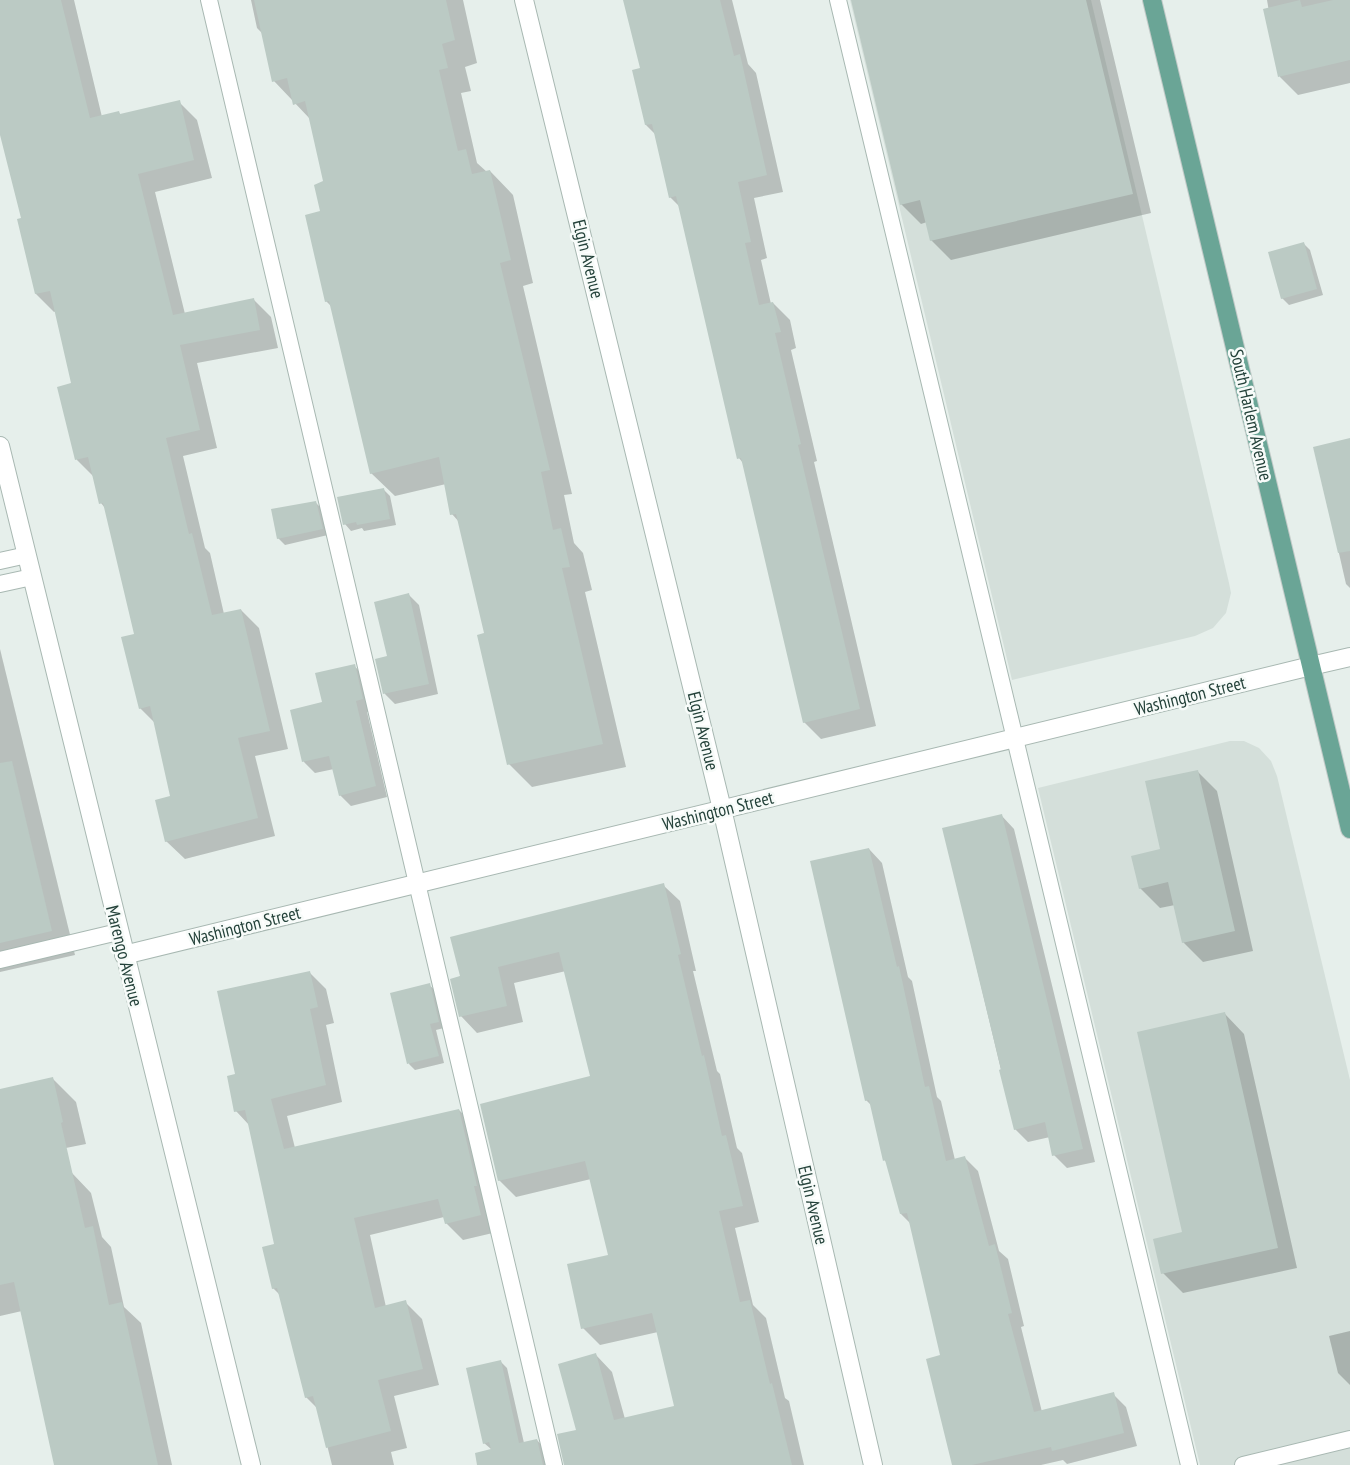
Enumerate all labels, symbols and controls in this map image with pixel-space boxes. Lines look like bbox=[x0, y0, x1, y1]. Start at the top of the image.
street label: Elgin Avenue bbox=[568, 217, 609, 301]
street label: South Harlem Avenue bbox=[1225, 347, 1278, 483]
street label: Washington Street bbox=[1132, 671, 1248, 720]
street label: Elgin Avenue bbox=[683, 689, 724, 773]
street label: Washington Street bbox=[660, 786, 776, 835]
street label: Washington Street bbox=[187, 901, 303, 950]
street label: Marengo Avenue bbox=[101, 903, 148, 1009]
street label: Elgin Avenue bbox=[793, 1163, 834, 1247]

